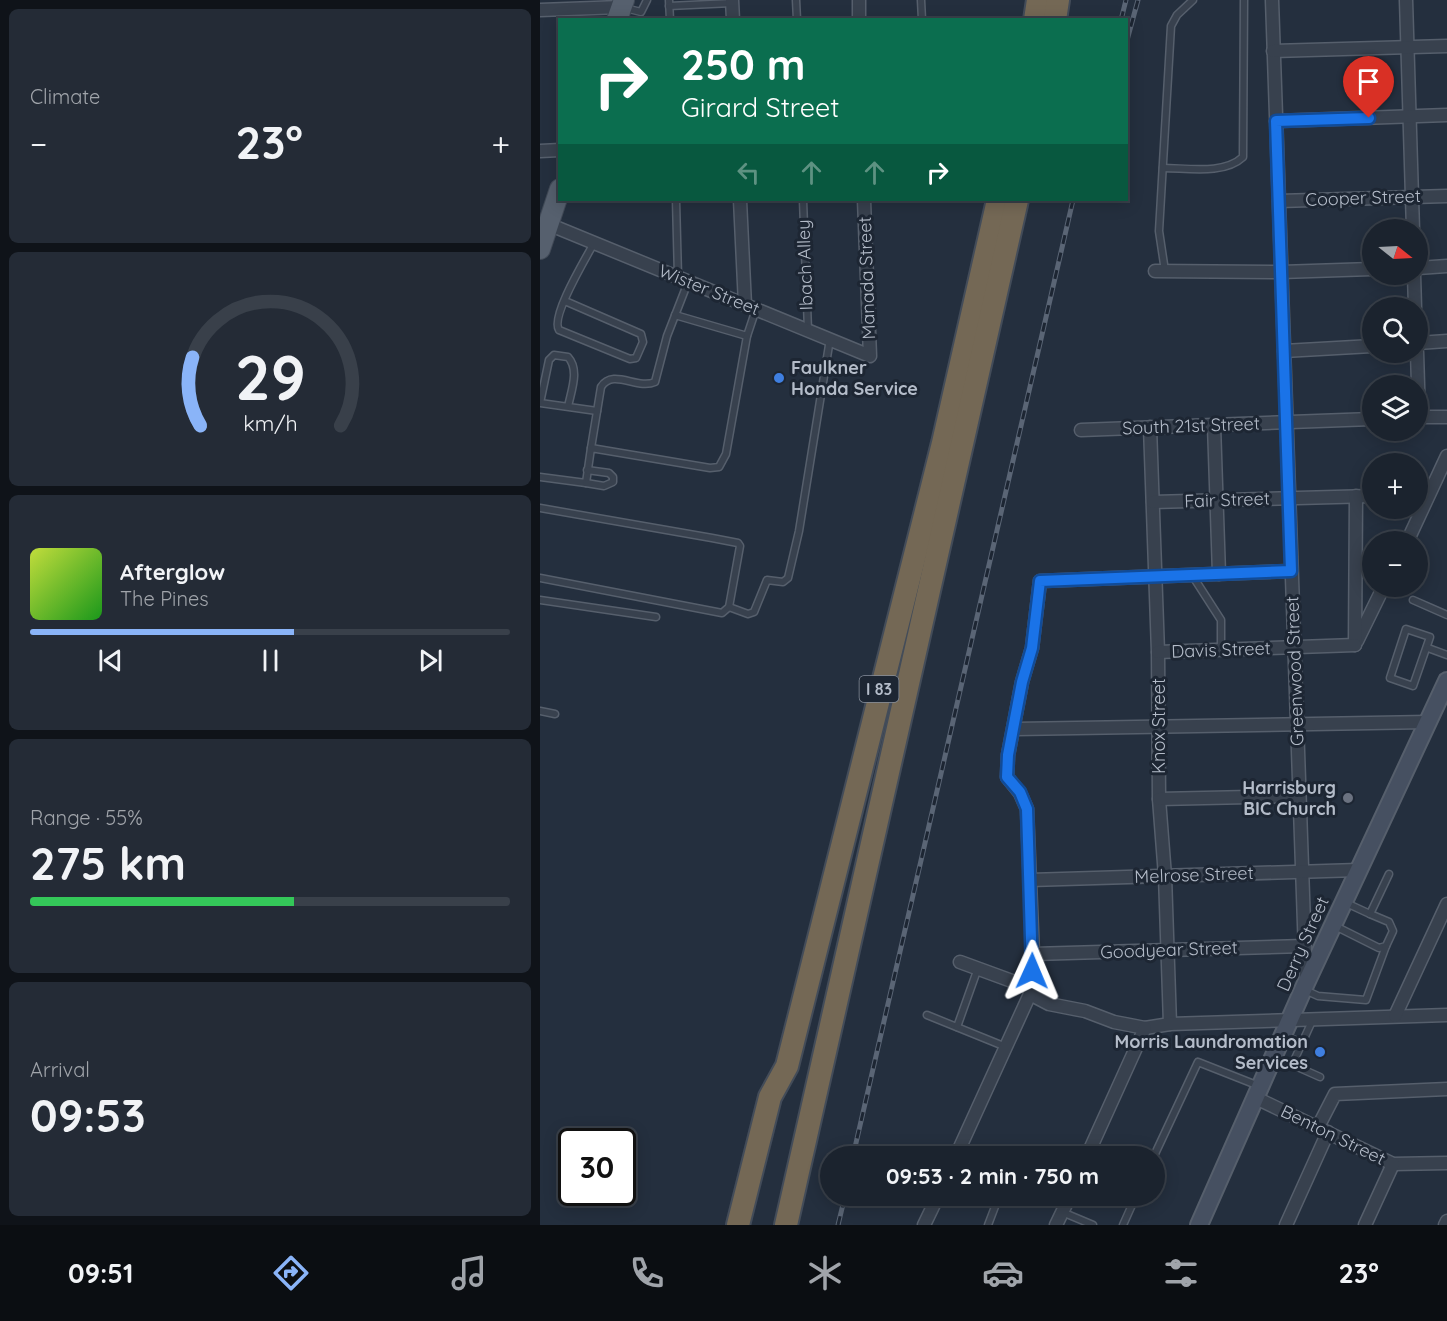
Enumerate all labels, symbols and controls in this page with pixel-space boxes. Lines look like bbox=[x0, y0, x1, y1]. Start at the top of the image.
text: 250 m bbox=[681, 38, 805, 91]
icon: right bbox=[582, 42, 660, 120]
pin bbox=[1343, 56, 1394, 118]
icon: arrive bbox=[1352, 65, 1385, 98]
text: Climate bbox=[30, 84, 100, 109]
text: Girard Street bbox=[681, 90, 839, 124]
text: 23° bbox=[236, 114, 303, 170]
text: − bbox=[30, 123, 47, 164]
text: + bbox=[491, 123, 510, 164]
icon: left bbox=[732, 156, 765, 189]
icon: ahead bbox=[795, 156, 828, 189]
icon: ahead bbox=[858, 156, 891, 189]
icon: right bbox=[921, 156, 954, 189]
street label: Cooper Street bbox=[1305, 184, 1421, 211]
street label: Manada Street bbox=[853, 216, 880, 340]
street label: Ibach Alley bbox=[791, 219, 818, 311]
north arrow bbox=[1362, 219, 1428, 285]
map controls bbox=[1362, 219, 1428, 597]
street label: Wister Street bbox=[655, 259, 763, 320]
button: search bbox=[1362, 297, 1428, 363]
text: 29 bbox=[235, 338, 305, 416]
place label: Faulkner Honda Service bbox=[791, 356, 918, 400]
marker: Faulkner Honda Service bbox=[772, 371, 786, 385]
button: layers bbox=[1362, 375, 1428, 441]
text: km/h bbox=[243, 411, 297, 437]
street label: South 21st Street bbox=[1122, 412, 1260, 439]
button: + bbox=[1362, 453, 1428, 519]
street label: Fair Street bbox=[1184, 487, 1270, 512]
button: − bbox=[1362, 531, 1428, 597]
text: Afterglow bbox=[120, 558, 225, 586]
text: The Pines bbox=[120, 586, 209, 611]
street label: Greenwood Street bbox=[1280, 596, 1309, 746]
street label: Davis Street bbox=[1171, 636, 1271, 663]
icon: previous bbox=[94, 644, 127, 677]
icon: pause bbox=[254, 644, 287, 677]
icon: next bbox=[414, 644, 447, 677]
road number: I 83 bbox=[860, 676, 898, 702]
street label: Knox Street bbox=[1147, 678, 1170, 774]
place label: Harrisburg BIC Church bbox=[1242, 776, 1336, 820]
marker: Harrisburg BIC Church bbox=[1341, 791, 1355, 805]
text: Range · 55% bbox=[30, 805, 143, 830]
text: 275 km bbox=[30, 835, 186, 891]
street label: Melrose Street bbox=[1134, 861, 1254, 888]
street label: Derry Street bbox=[1271, 893, 1334, 995]
street label: Goodyear Street bbox=[1100, 936, 1238, 963]
position arrow bbox=[1000, 939, 1064, 1003]
place label: Morris Laundromation Services bbox=[1114, 1030, 1308, 1074]
marker: Morris Laundromation Services bbox=[1313, 1045, 1327, 1059]
text: Arrival bbox=[30, 1057, 90, 1082]
text: 09:53 bbox=[30, 1087, 146, 1143]
street label: Benton Street bbox=[1277, 1099, 1389, 1170]
speed limit sign: 30 bbox=[558, 1128, 636, 1206]
text: 09:53 · 2 min · 750 m bbox=[886, 1162, 1099, 1190]
icon: directions bbox=[270, 1252, 312, 1294]
icon: music bbox=[448, 1252, 490, 1294]
icon: phone bbox=[626, 1252, 668, 1294]
icon: climate bbox=[804, 1252, 846, 1294]
icon: car bbox=[982, 1252, 1024, 1294]
icon: filters bbox=[1160, 1252, 1202, 1294]
text: 09:51 bbox=[68, 1256, 133, 1290]
text: 23° bbox=[1338, 1256, 1379, 1290]

